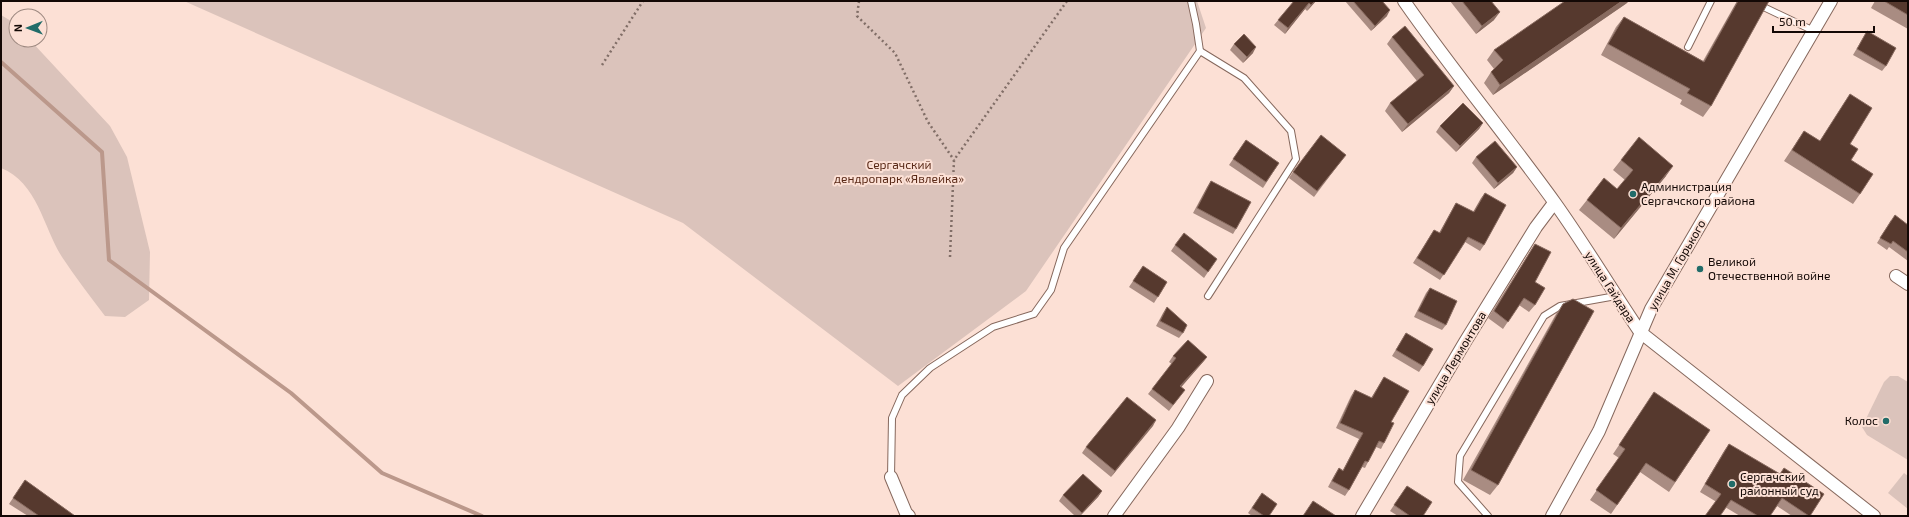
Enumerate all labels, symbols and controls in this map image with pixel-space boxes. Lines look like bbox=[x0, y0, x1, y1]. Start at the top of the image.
north arrow bbox=[8, 8, 48, 48]
scale bar bbox=[1773, 8, 1874, 34]
text: 50 m bbox=[1779, 14, 1806, 28]
text: N bbox=[11, 24, 24, 32]
park label: Сергачский дендропарк «Явлейка» bbox=[834, 157, 964, 185]
place label: Администрация Сергачского района bbox=[1641, 179, 1755, 207]
marker: Администрация Сергачского района bbox=[1628, 189, 1638, 199]
street label: улица М. Горького bbox=[1645, 217, 1709, 313]
street label: улица Гайдара bbox=[1582, 248, 1639, 325]
place label: Великой Отечественной войне bbox=[1708, 254, 1831, 282]
marker: Великой Отечественной войне bbox=[1695, 264, 1705, 274]
street label: улица Лермонтова bbox=[1422, 308, 1489, 407]
place label: Колос bbox=[1845, 413, 1878, 427]
marker: Колос bbox=[1881, 416, 1891, 426]
place label: Сергачский районный суд bbox=[1740, 469, 1819, 498]
marker: Сергачский районный суд bbox=[1727, 479, 1737, 489]

